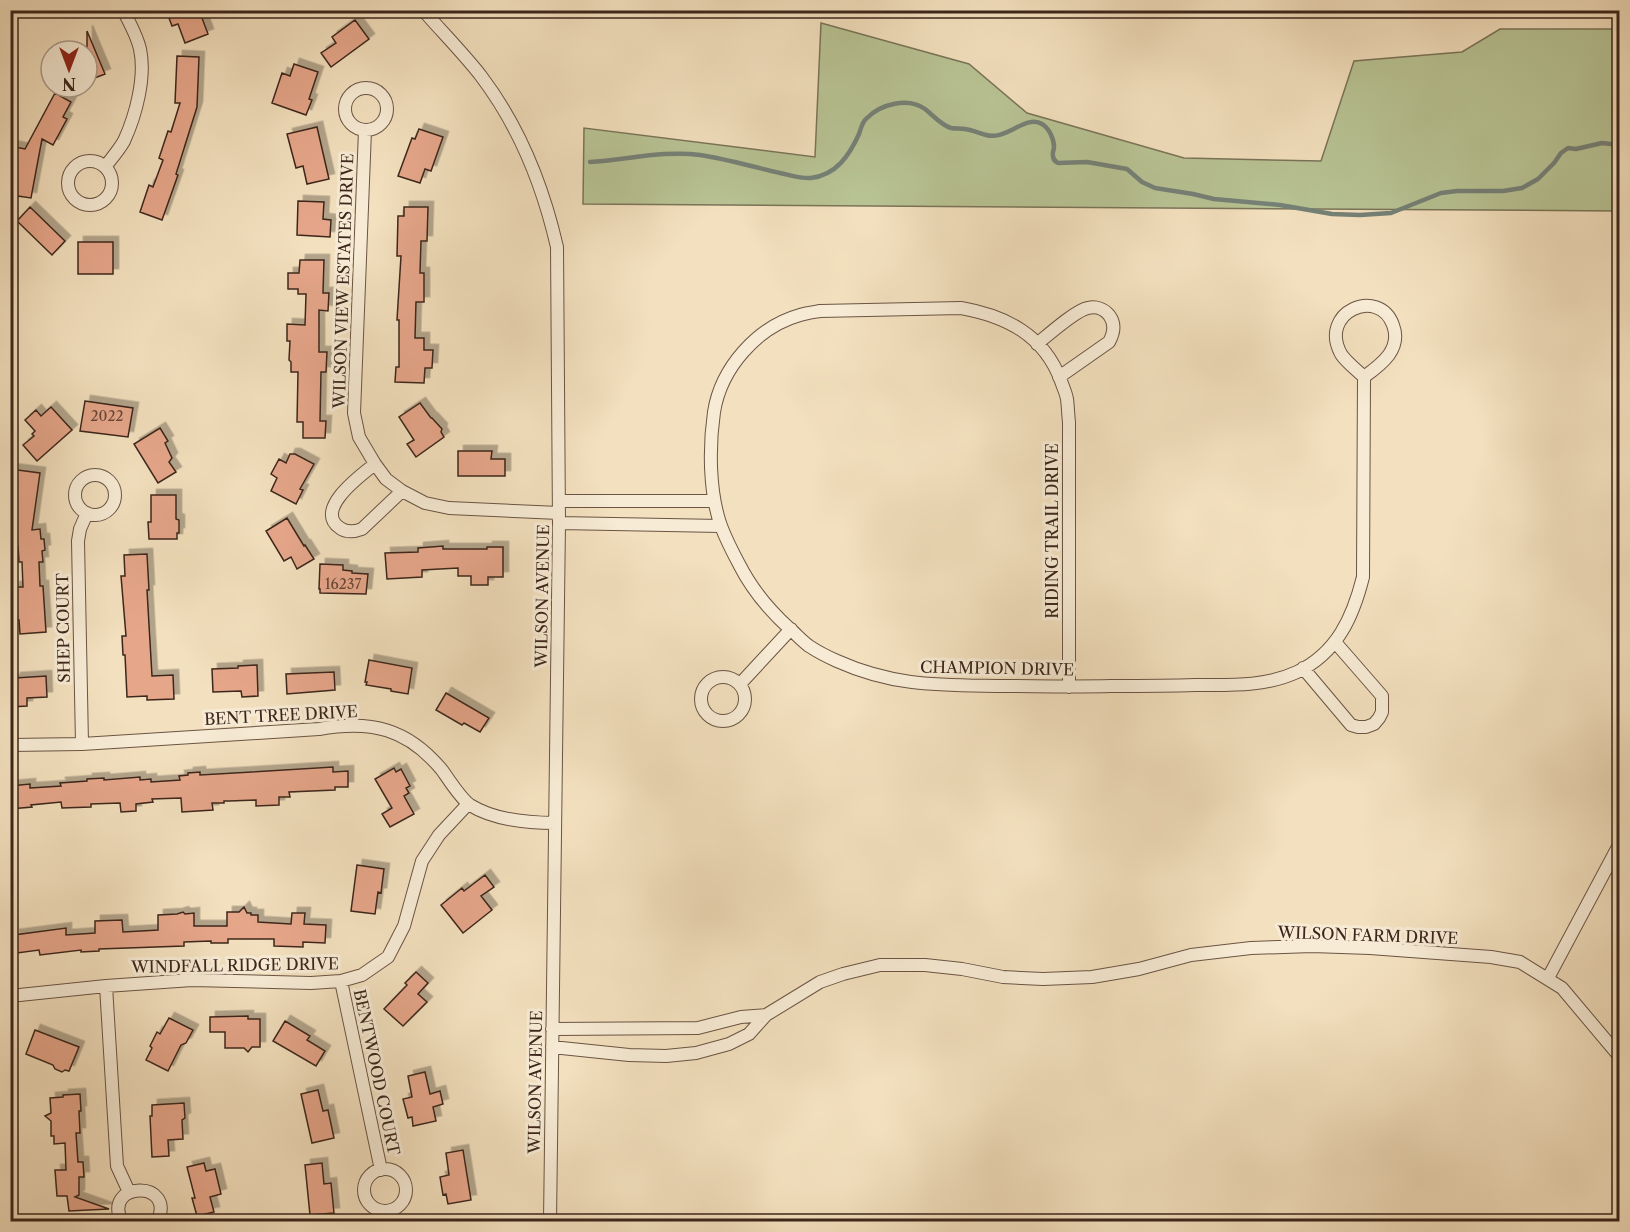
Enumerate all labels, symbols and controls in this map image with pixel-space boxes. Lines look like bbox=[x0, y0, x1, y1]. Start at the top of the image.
north arrow bbox=[39, 39, 99, 99]
text: N bbox=[62, 74, 76, 94]
street label: WILSON VIEW ESTATES DRIVE bbox=[329, 153, 357, 410]
house number: 2022 bbox=[90, 407, 124, 425]
street label: RIDING TRAIL DRIVE bbox=[1042, 443, 1062, 619]
street label: WILSON AVENUE bbox=[531, 524, 553, 669]
street label: SHEP COURT bbox=[52, 573, 74, 683]
house number: 16237 bbox=[325, 575, 361, 593]
street label: CHAMPION DRIVE bbox=[920, 657, 1074, 679]
street label: BENT TREE DRIVE bbox=[204, 701, 358, 729]
street label: WILSON FARM DRIVE bbox=[1276, 922, 1459, 948]
street label: WINDFALL RIDGE DRIVE bbox=[130, 953, 339, 977]
street label: BENTWOOD COURT bbox=[350, 987, 404, 1157]
street label: WILSON AVENUE bbox=[524, 1010, 546, 1155]

